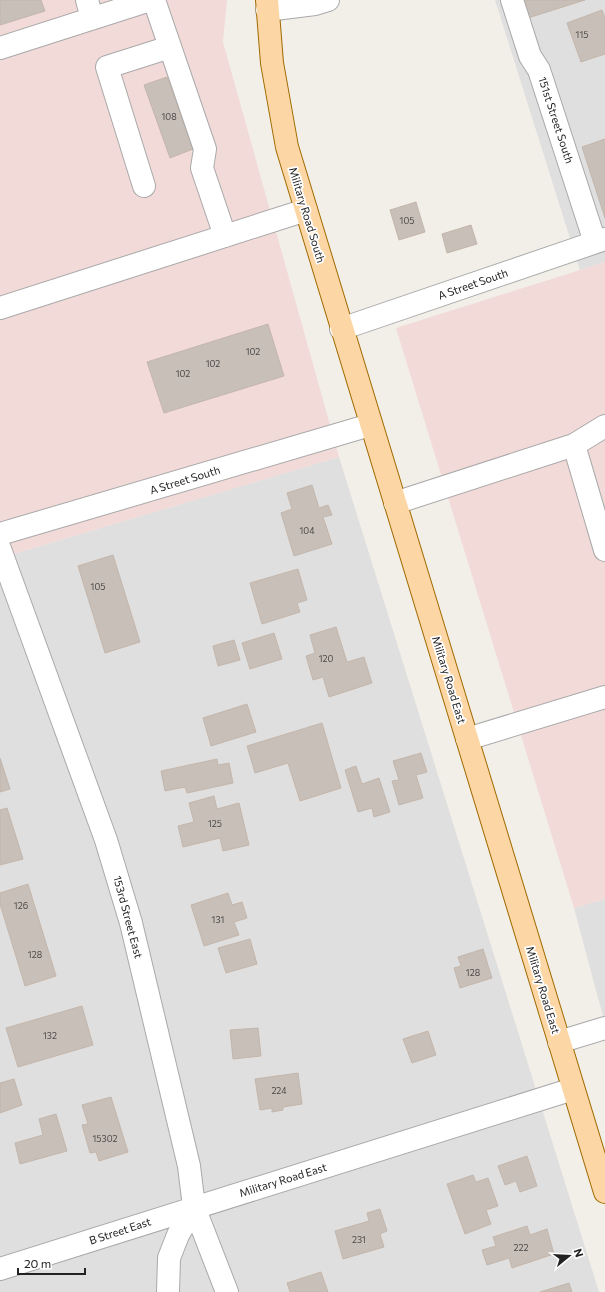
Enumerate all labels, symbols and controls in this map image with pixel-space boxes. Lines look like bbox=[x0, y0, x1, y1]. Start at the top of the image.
house number: 115 bbox=[576, 29, 588, 40]
street label: 151st Street South bbox=[536, 75, 577, 165]
house number: 108 bbox=[161, 111, 177, 122]
street label: Military Road South bbox=[287, 166, 328, 264]
house number: 105 bbox=[400, 215, 414, 226]
street label: A Street South bbox=[436, 266, 509, 302]
house number: 102 bbox=[246, 346, 260, 357]
house number: 102 bbox=[206, 358, 220, 369]
house number: 102 bbox=[176, 368, 190, 379]
street label: A Street South bbox=[148, 463, 222, 496]
house number: 104 bbox=[299, 525, 315, 536]
house number: 105 bbox=[91, 581, 105, 592]
street label: Military Road East bbox=[430, 634, 469, 726]
house number: 120 bbox=[319, 653, 333, 664]
house number: 125 bbox=[208, 818, 222, 829]
street label: 153rd Street East bbox=[111, 874, 146, 960]
house number: 126 bbox=[14, 900, 28, 911]
house number: 131 bbox=[212, 914, 224, 925]
street label: Military Road East bbox=[524, 944, 563, 1036]
house number: 128 bbox=[28, 949, 42, 960]
house number: 128 bbox=[466, 967, 480, 978]
house number: 132 bbox=[43, 1030, 57, 1041]
house number: 224 bbox=[271, 1085, 287, 1096]
house number: 15302 bbox=[93, 1133, 118, 1144]
street label: Military Road East bbox=[237, 1160, 329, 1199]
street label: B Street East bbox=[87, 1214, 153, 1247]
house number: 231 bbox=[352, 1234, 366, 1245]
north arrow bbox=[549, 1236, 589, 1276]
house number: 222 bbox=[514, 1242, 528, 1253]
text: N bbox=[572, 1247, 586, 1259]
scale bar bbox=[18, 1250, 85, 1276]
text: 20 m bbox=[24, 1256, 51, 1270]

